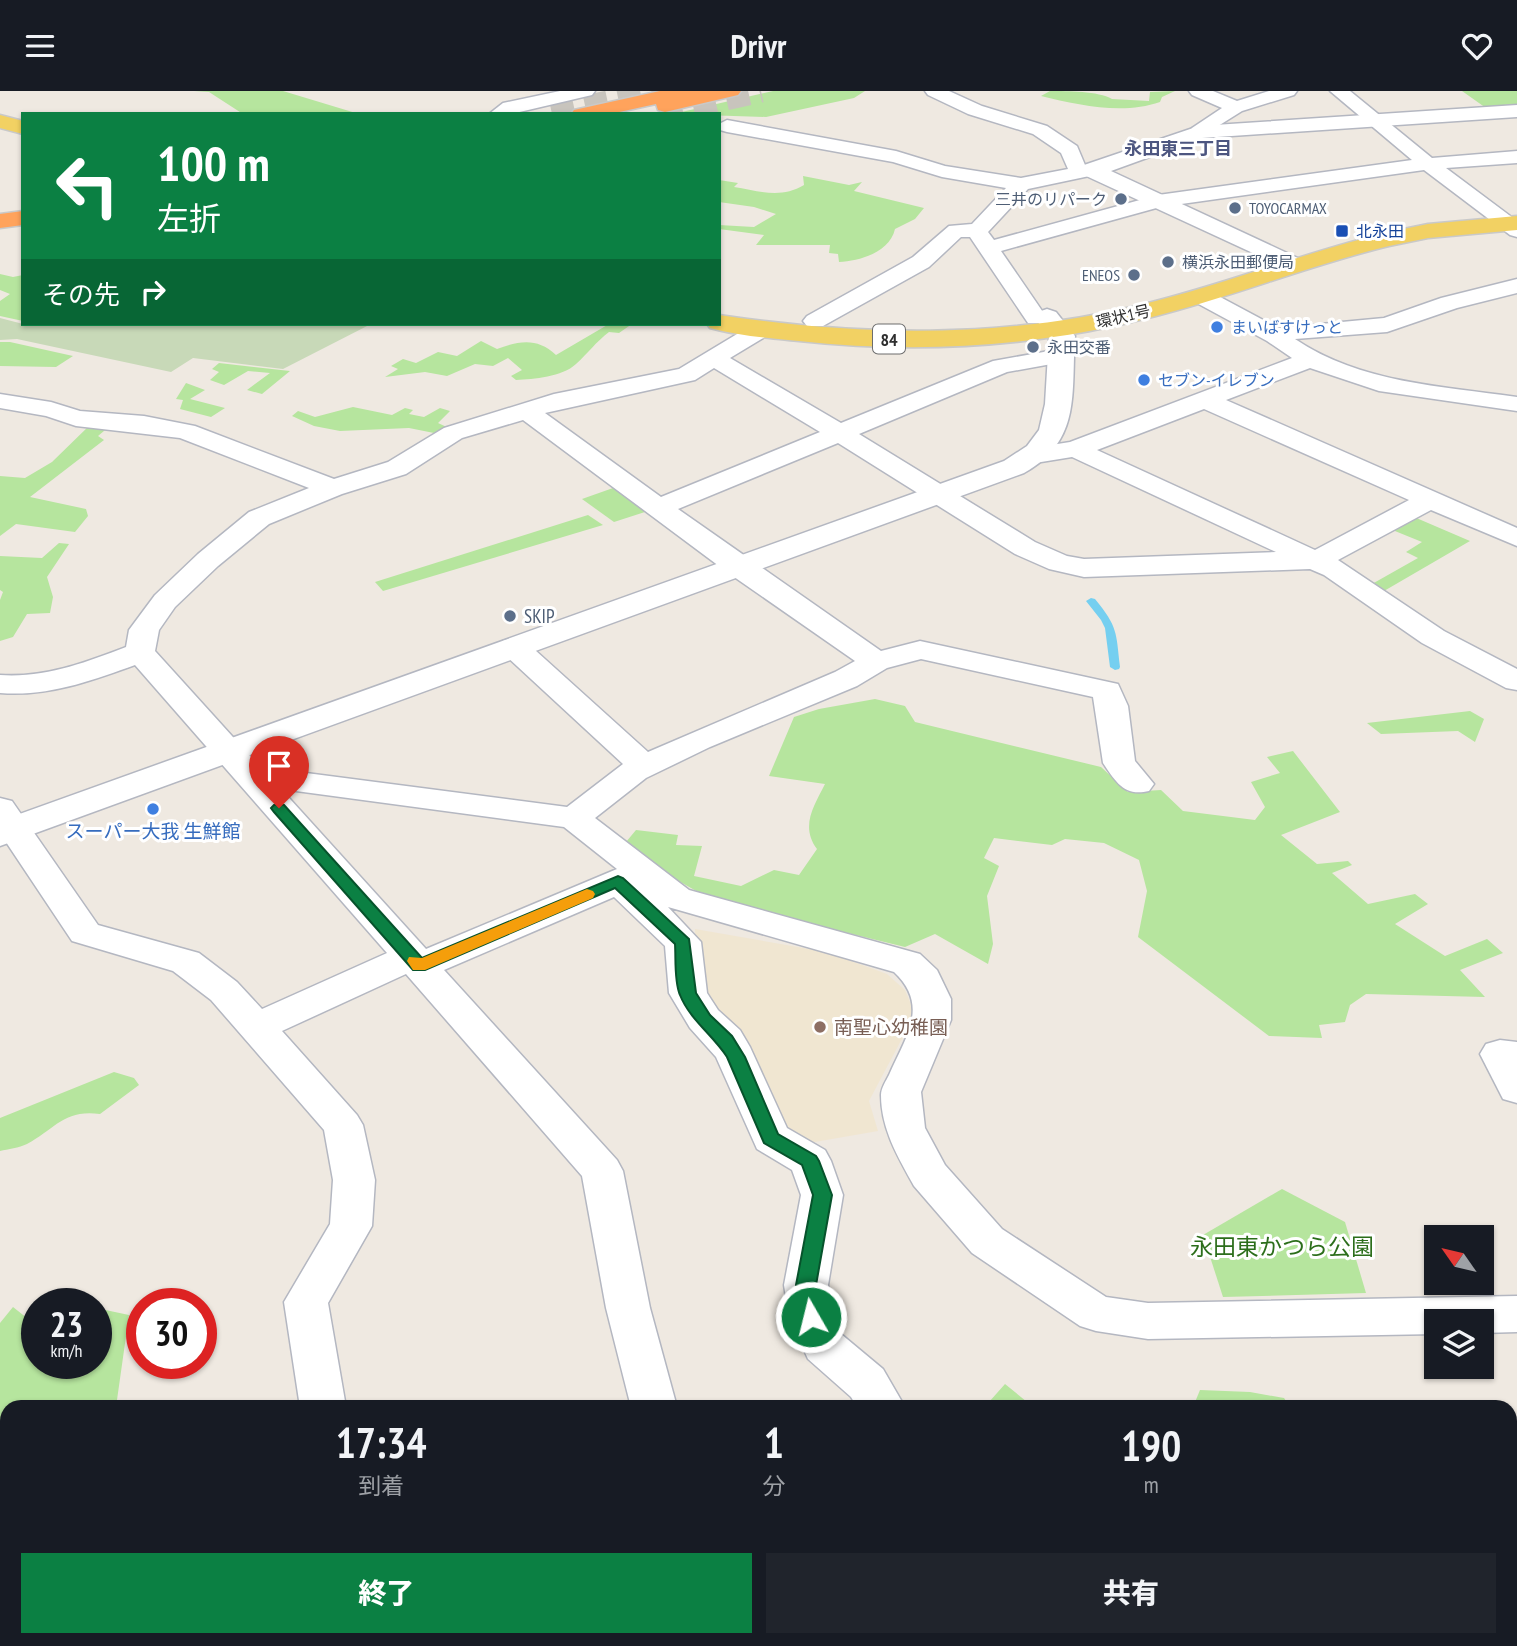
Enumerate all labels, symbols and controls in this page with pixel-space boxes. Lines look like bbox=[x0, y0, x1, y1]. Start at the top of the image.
text: Drivr bbox=[731, 25, 786, 67]
icon: menu bbox=[21, 27, 59, 65]
icon: heart bbox=[1458, 27, 1496, 65]
text: 100 m bbox=[157, 131, 270, 195]
district label: 永田東三丁目 bbox=[1124, 137, 1232, 160]
icon: left bbox=[42, 140, 133, 231]
place label: 三井のリパーク bbox=[995, 189, 1107, 209]
marker: 三井のリパーク bbox=[1113, 191, 1129, 207]
text: 左折 bbox=[157, 197, 221, 239]
place label: TOYOCARMAX bbox=[1249, 198, 1327, 218]
marker: TOYOCARMAX bbox=[1227, 200, 1243, 216]
place label: 北永田 bbox=[1356, 221, 1404, 241]
marker: 北永田 bbox=[1334, 223, 1350, 239]
place label: 横浜永田郵便局 bbox=[1182, 252, 1294, 272]
marker: 横浜永田郵便局 bbox=[1160, 254, 1176, 270]
place label: ENEOS bbox=[1082, 265, 1120, 285]
marker: ENEOS bbox=[1126, 267, 1142, 283]
icon: right bbox=[134, 273, 172, 311]
text: その先 bbox=[42, 278, 120, 311]
street label: 環状1号 bbox=[1094, 300, 1152, 332]
place label: まいばすけっと bbox=[1231, 317, 1343, 337]
marker: まいばすけっと bbox=[1209, 319, 1225, 335]
road number: 84 bbox=[873, 325, 905, 353]
place label: 永田交番 bbox=[1047, 337, 1111, 357]
marker: 永田交番 bbox=[1025, 339, 1041, 355]
place label: セブン-イレブン bbox=[1158, 370, 1275, 390]
marker: セブン-イレブン bbox=[1136, 372, 1152, 388]
place label: SKIP bbox=[524, 604, 555, 628]
marker: SKIP bbox=[502, 608, 518, 624]
pin bbox=[249, 736, 309, 808]
icon: arrive bbox=[260, 747, 298, 785]
marker: スーパー大我 生鮮館 bbox=[145, 801, 161, 817]
place label: スーパー大我 生鮮館 bbox=[66, 819, 240, 843]
place label: 南聖心幼稚園 bbox=[834, 1015, 948, 1039]
marker: 南聖心幼稚園 bbox=[812, 1019, 828, 1035]
north arrow bbox=[1424, 1225, 1494, 1295]
map controls bbox=[1424, 1225, 1494, 1379]
park label: 永田東かつら公園 bbox=[1190, 1232, 1374, 1261]
position arrow bbox=[774, 1280, 848, 1354]
speed limit sign: 30 bbox=[126, 1288, 217, 1379]
text: 23 bbox=[50, 1301, 83, 1347]
button: layers bbox=[1424, 1309, 1494, 1379]
text: km/h bbox=[51, 1339, 82, 1362]
text: 17:34 bbox=[336, 1415, 427, 1470]
text: 1 bbox=[764, 1415, 784, 1470]
text: 190 bbox=[1121, 1418, 1181, 1473]
text: m bbox=[1144, 1470, 1159, 1499]
text: 到着 bbox=[358, 1471, 404, 1500]
text: 分 bbox=[762, 1471, 785, 1500]
button: 終了 bbox=[21, 1553, 752, 1633]
button: 共有 bbox=[766, 1553, 1496, 1633]

